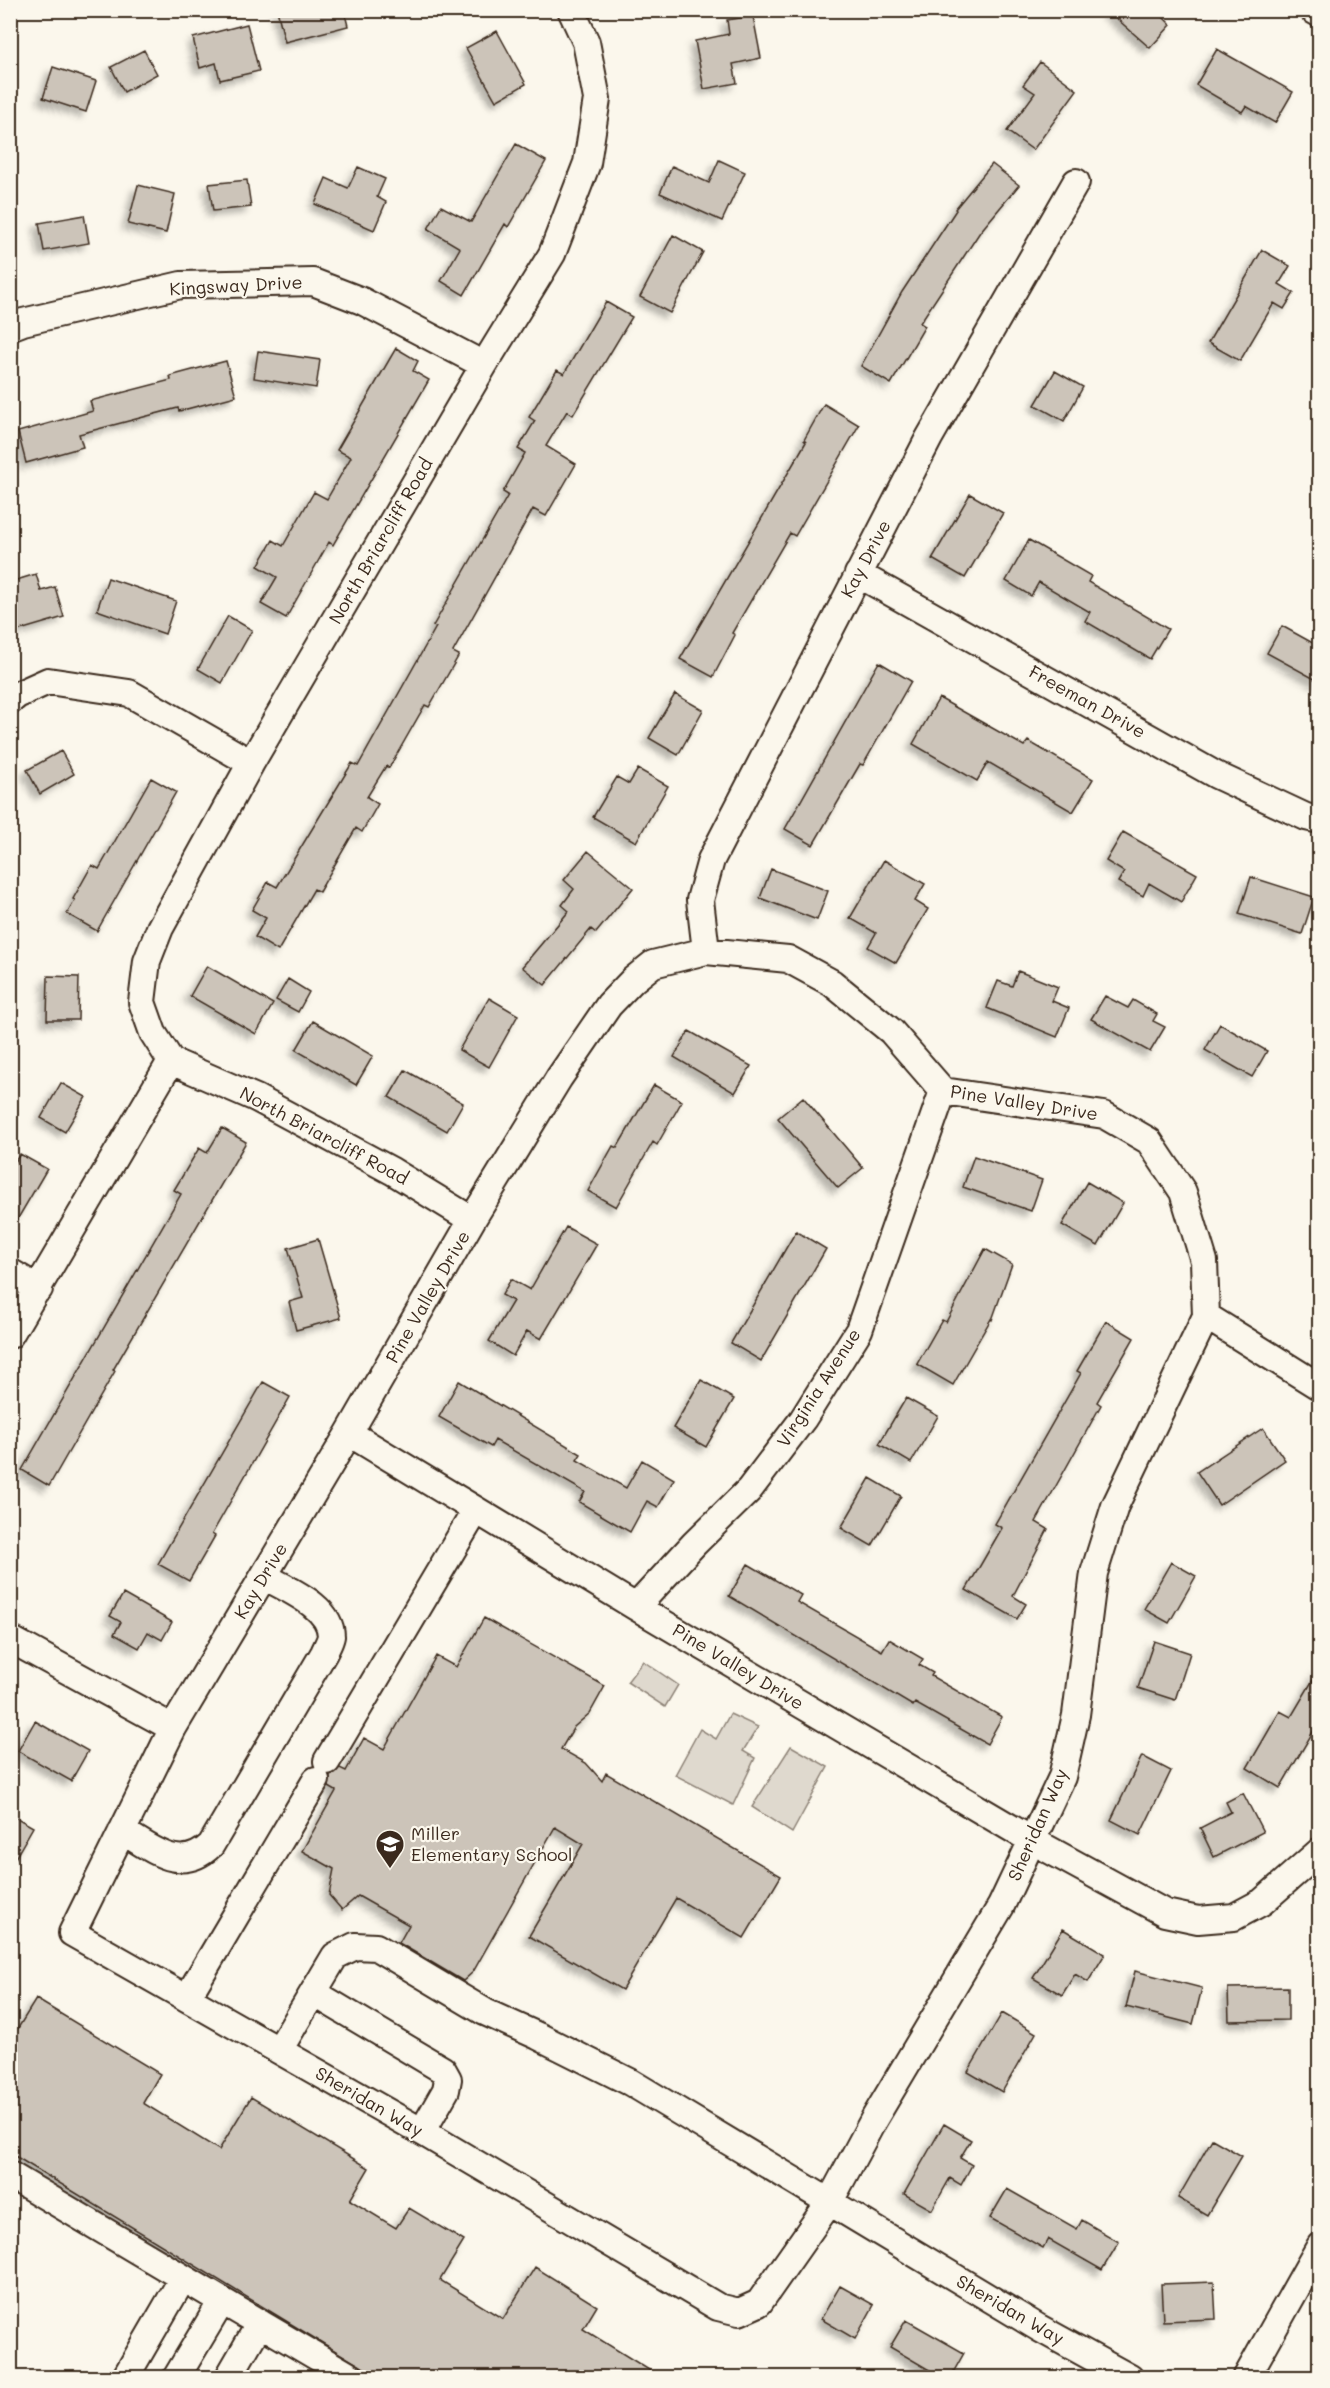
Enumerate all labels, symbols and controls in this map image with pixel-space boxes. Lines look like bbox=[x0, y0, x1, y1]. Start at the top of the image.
street label: Kingsway Drive bbox=[169, 270, 303, 300]
street label: North Briarcliff Road bbox=[323, 453, 438, 628]
street label: Kay Drive bbox=[835, 515, 896, 602]
street label: Freeman Drive bbox=[1025, 659, 1150, 743]
street label: Pine Valley Drive bbox=[949, 1078, 1100, 1126]
street label: North Briarcliff Road bbox=[236, 1080, 413, 1190]
street label: Pine Valley Drive bbox=[379, 1226, 475, 1367]
street label: Virginia Avenue bbox=[771, 1324, 865, 1451]
street label: Kay Drive bbox=[228, 1538, 292, 1623]
street label: Pine Valley Drive bbox=[668, 1617, 809, 1715]
street label: Sheridan Way bbox=[1002, 1765, 1073, 1885]
place label: Miller Elementary School bbox=[411, 1821, 573, 1866]
school or university icon: Miller Elementary School bbox=[374, 1828, 406, 1870]
street label: Sheridan Way bbox=[311, 2061, 428, 2142]
street label: Sheridan Way bbox=[952, 2269, 1069, 2350]

